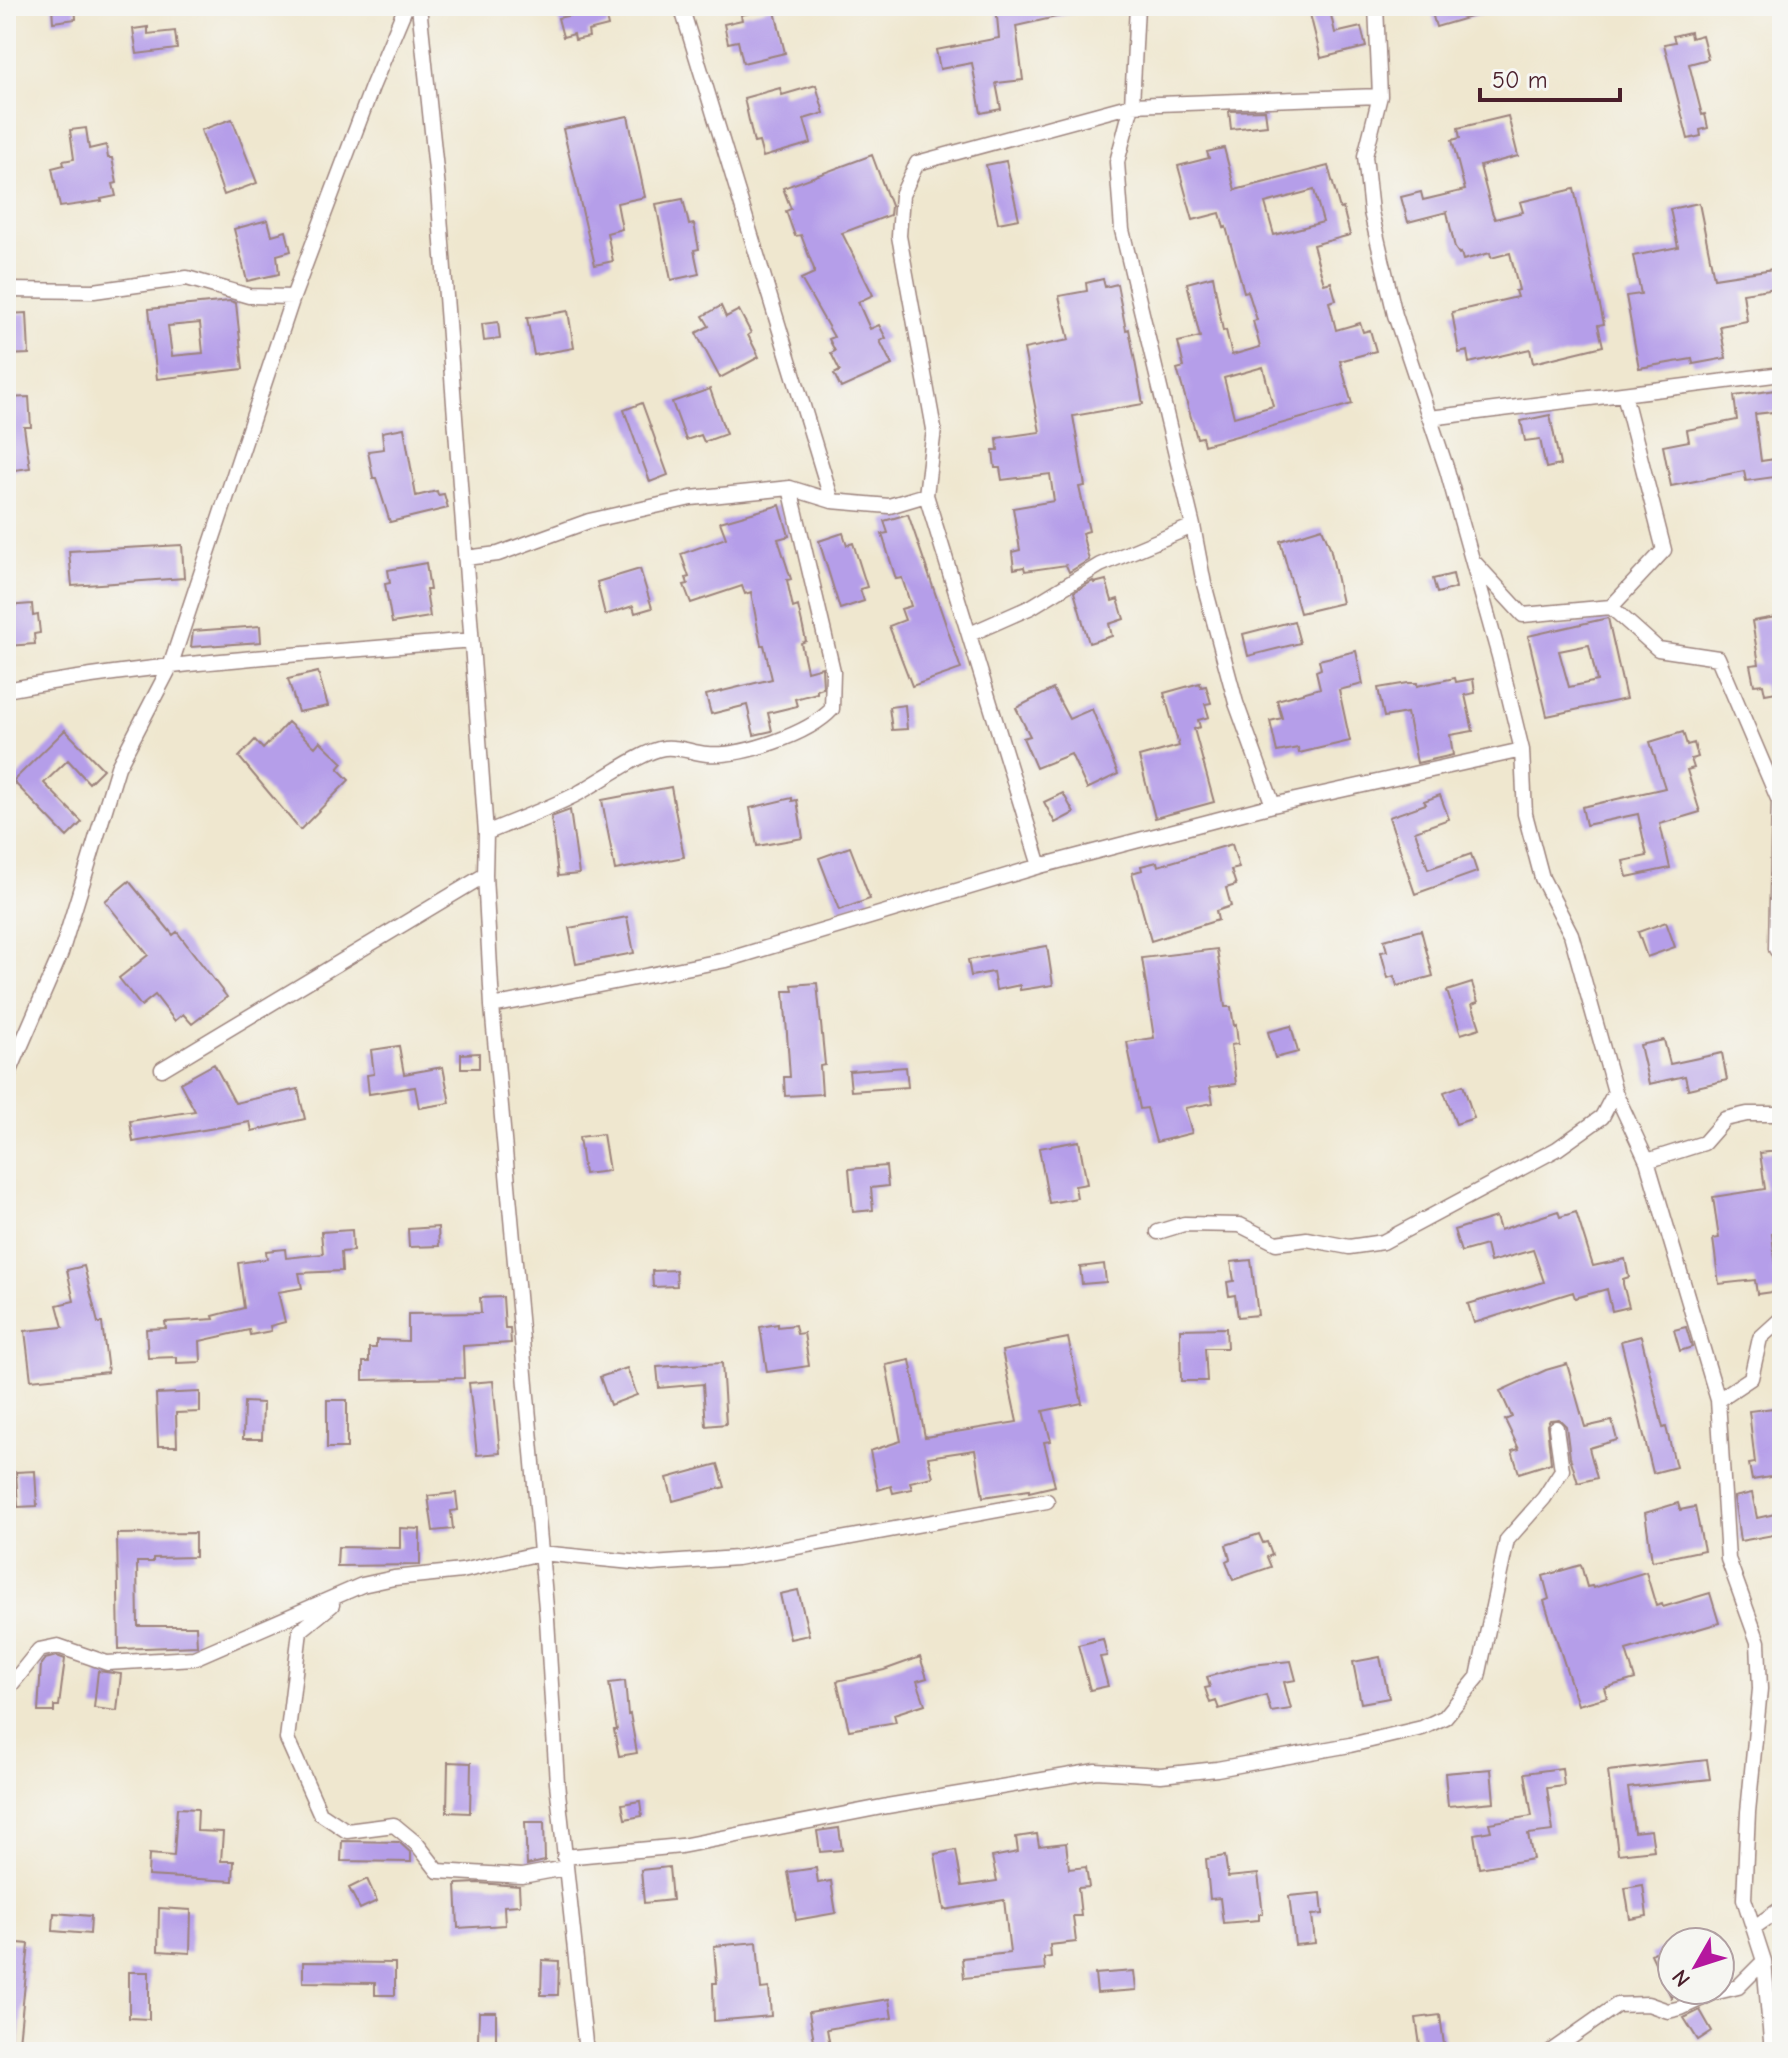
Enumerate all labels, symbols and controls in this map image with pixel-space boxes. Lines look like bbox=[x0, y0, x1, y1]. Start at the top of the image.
scale bar bbox=[1480, 52, 1620, 102]
text: 50 m bbox=[1492, 66, 1548, 94]
north arrow bbox=[1656, 1926, 1736, 2006]
text: N bbox=[1667, 1964, 1696, 1992]

